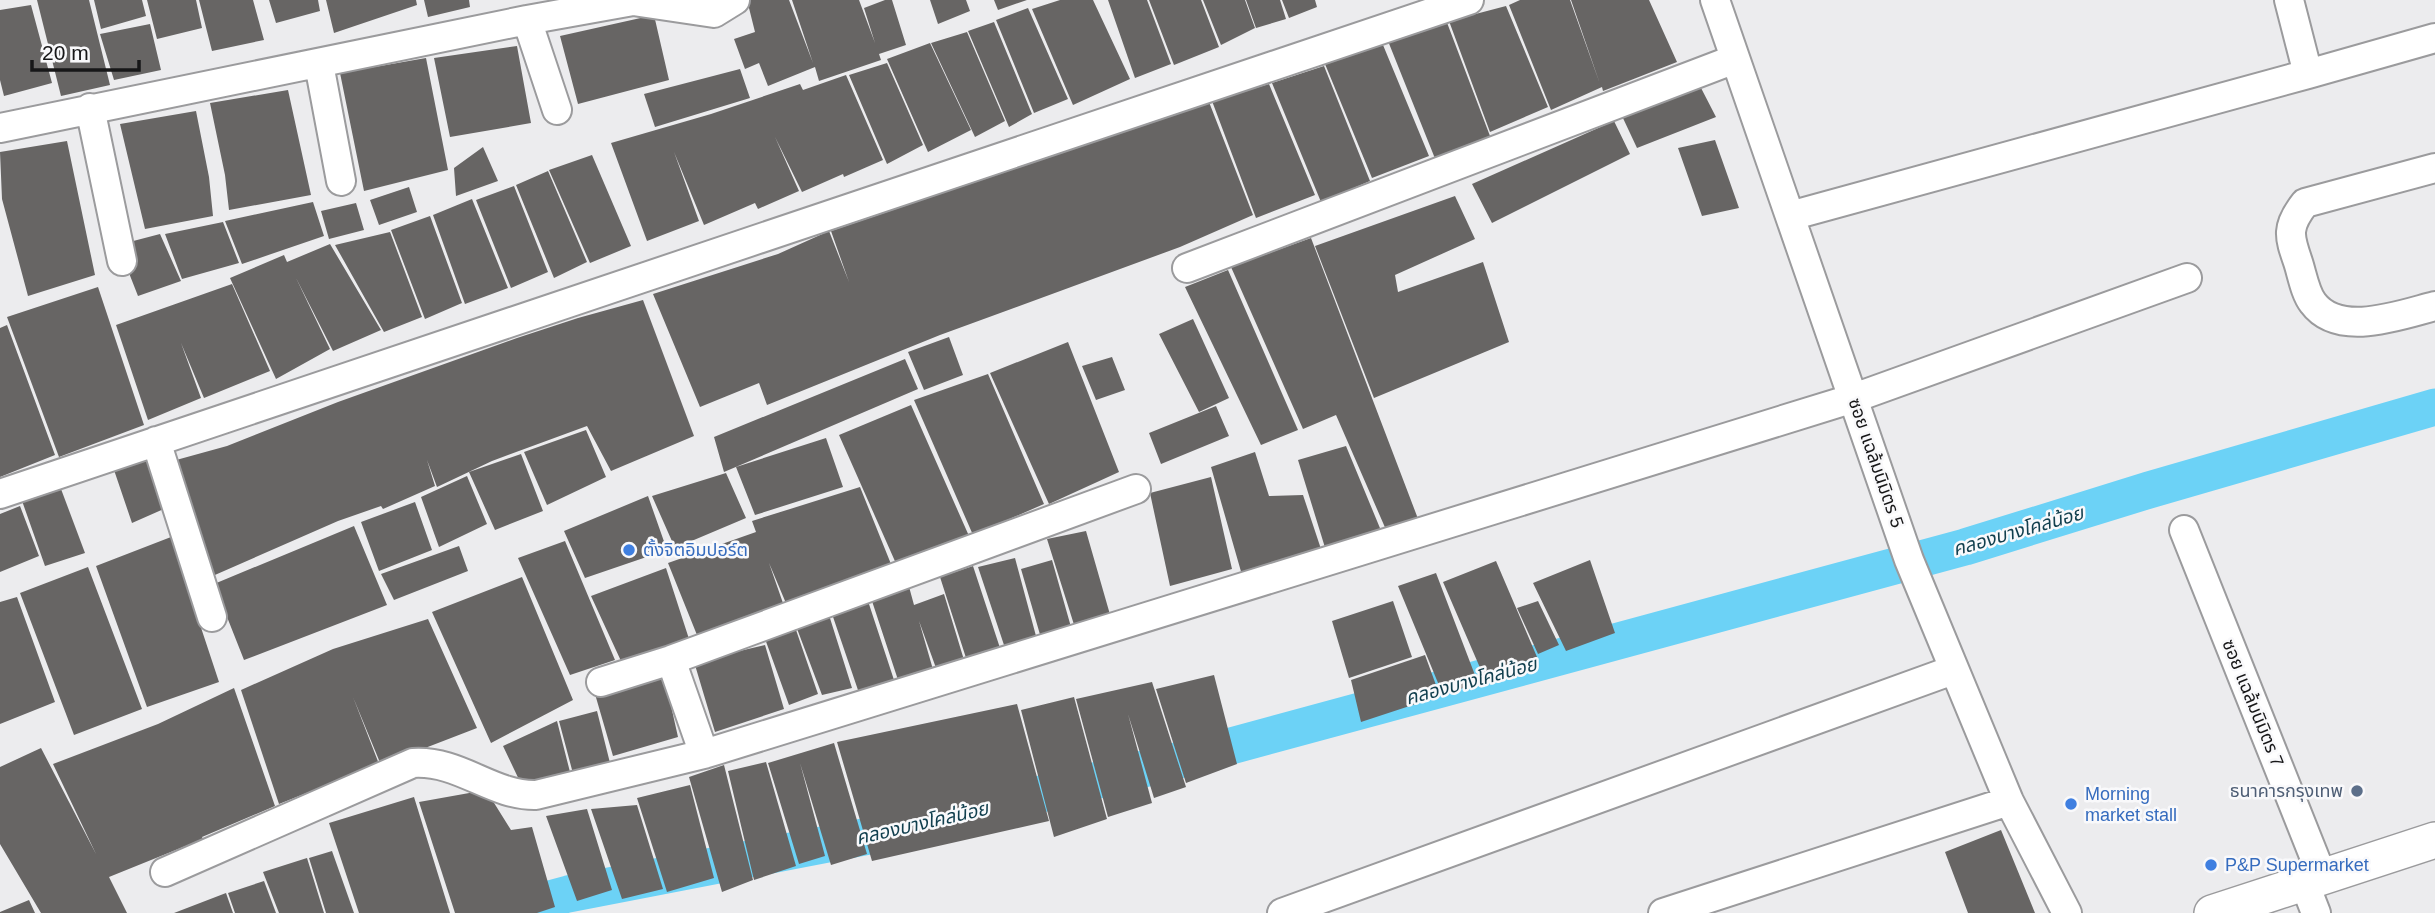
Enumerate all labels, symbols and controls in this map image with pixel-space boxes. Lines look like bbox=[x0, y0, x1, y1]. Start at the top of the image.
scale bar bbox=[32, 28, 138, 72]
text: 20 m bbox=[42, 41, 89, 64]
street label: ซอย แฉล้มนิมิตร 5 bbox=[1844, 396, 1908, 530]
water label: คลองบางโคล่น้อย bbox=[1950, 502, 2087, 560]
place label: ตั้งจิตอิมปอร์ต bbox=[643, 538, 748, 560]
marker: ตั้งจิตอิมปอร์ต bbox=[621, 542, 637, 558]
street label: ซอย แฉล้มนิมิตร 7 bbox=[2218, 636, 2288, 770]
water label: คลองบางโคล่น้อย bbox=[1403, 653, 1541, 709]
place label: ธนาคารกรุงเทพ bbox=[2230, 781, 2343, 802]
marker: ธนาคารกรุงเทพ bbox=[2349, 783, 2365, 799]
place label: Morning market stall bbox=[2085, 784, 2177, 825]
marker: Morning market stall bbox=[2063, 796, 2079, 812]
water label: คลองบางโคล่น้อย bbox=[854, 797, 992, 848]
place label: P&P Supermarket bbox=[2225, 855, 2369, 875]
marker: P&P Supermarket bbox=[2203, 857, 2219, 873]

